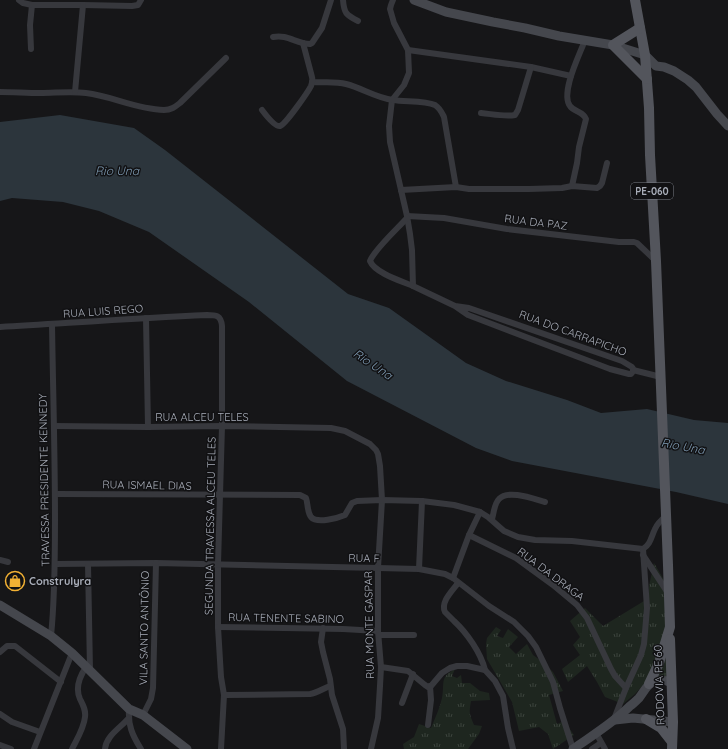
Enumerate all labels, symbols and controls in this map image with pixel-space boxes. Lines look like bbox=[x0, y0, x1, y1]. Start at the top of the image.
water label: Rio Una bbox=[95, 163, 140, 178]
road number: PE-060 bbox=[631, 183, 673, 199]
street label: RUA DA PAZ bbox=[504, 211, 568, 233]
street label: RUA LUIS REGO bbox=[62, 301, 144, 321]
street label: RUA DO CARRAPICHO bbox=[517, 307, 629, 359]
water label: Rio Una bbox=[351, 346, 396, 383]
street label: TRAVESSA PRESIDENTE KENNEDY bbox=[35, 393, 53, 567]
street label: RUA ALCEU TELES bbox=[155, 410, 249, 424]
water label: Rio Una bbox=[660, 435, 707, 457]
street label: SEGUNDA TRAVESSA ALCEU TELES bbox=[201, 437, 219, 615]
street label: RUA ISMAEL DIAS bbox=[102, 477, 192, 493]
street label: RUA DA DRAGA bbox=[515, 544, 587, 604]
street label: RUA F bbox=[348, 551, 380, 565]
shop icon: Construlyra bbox=[4, 570, 26, 592]
street label: VILA SANTO ANTÔNIO bbox=[136, 571, 152, 685]
street label: RUA MONTE GASPAR bbox=[361, 571, 377, 679]
place label: Construlyra bbox=[29, 574, 91, 588]
street label: RUA TENENTE SABINO bbox=[228, 610, 344, 626]
street label: RODOVIA PE 60 bbox=[651, 645, 667, 725]

